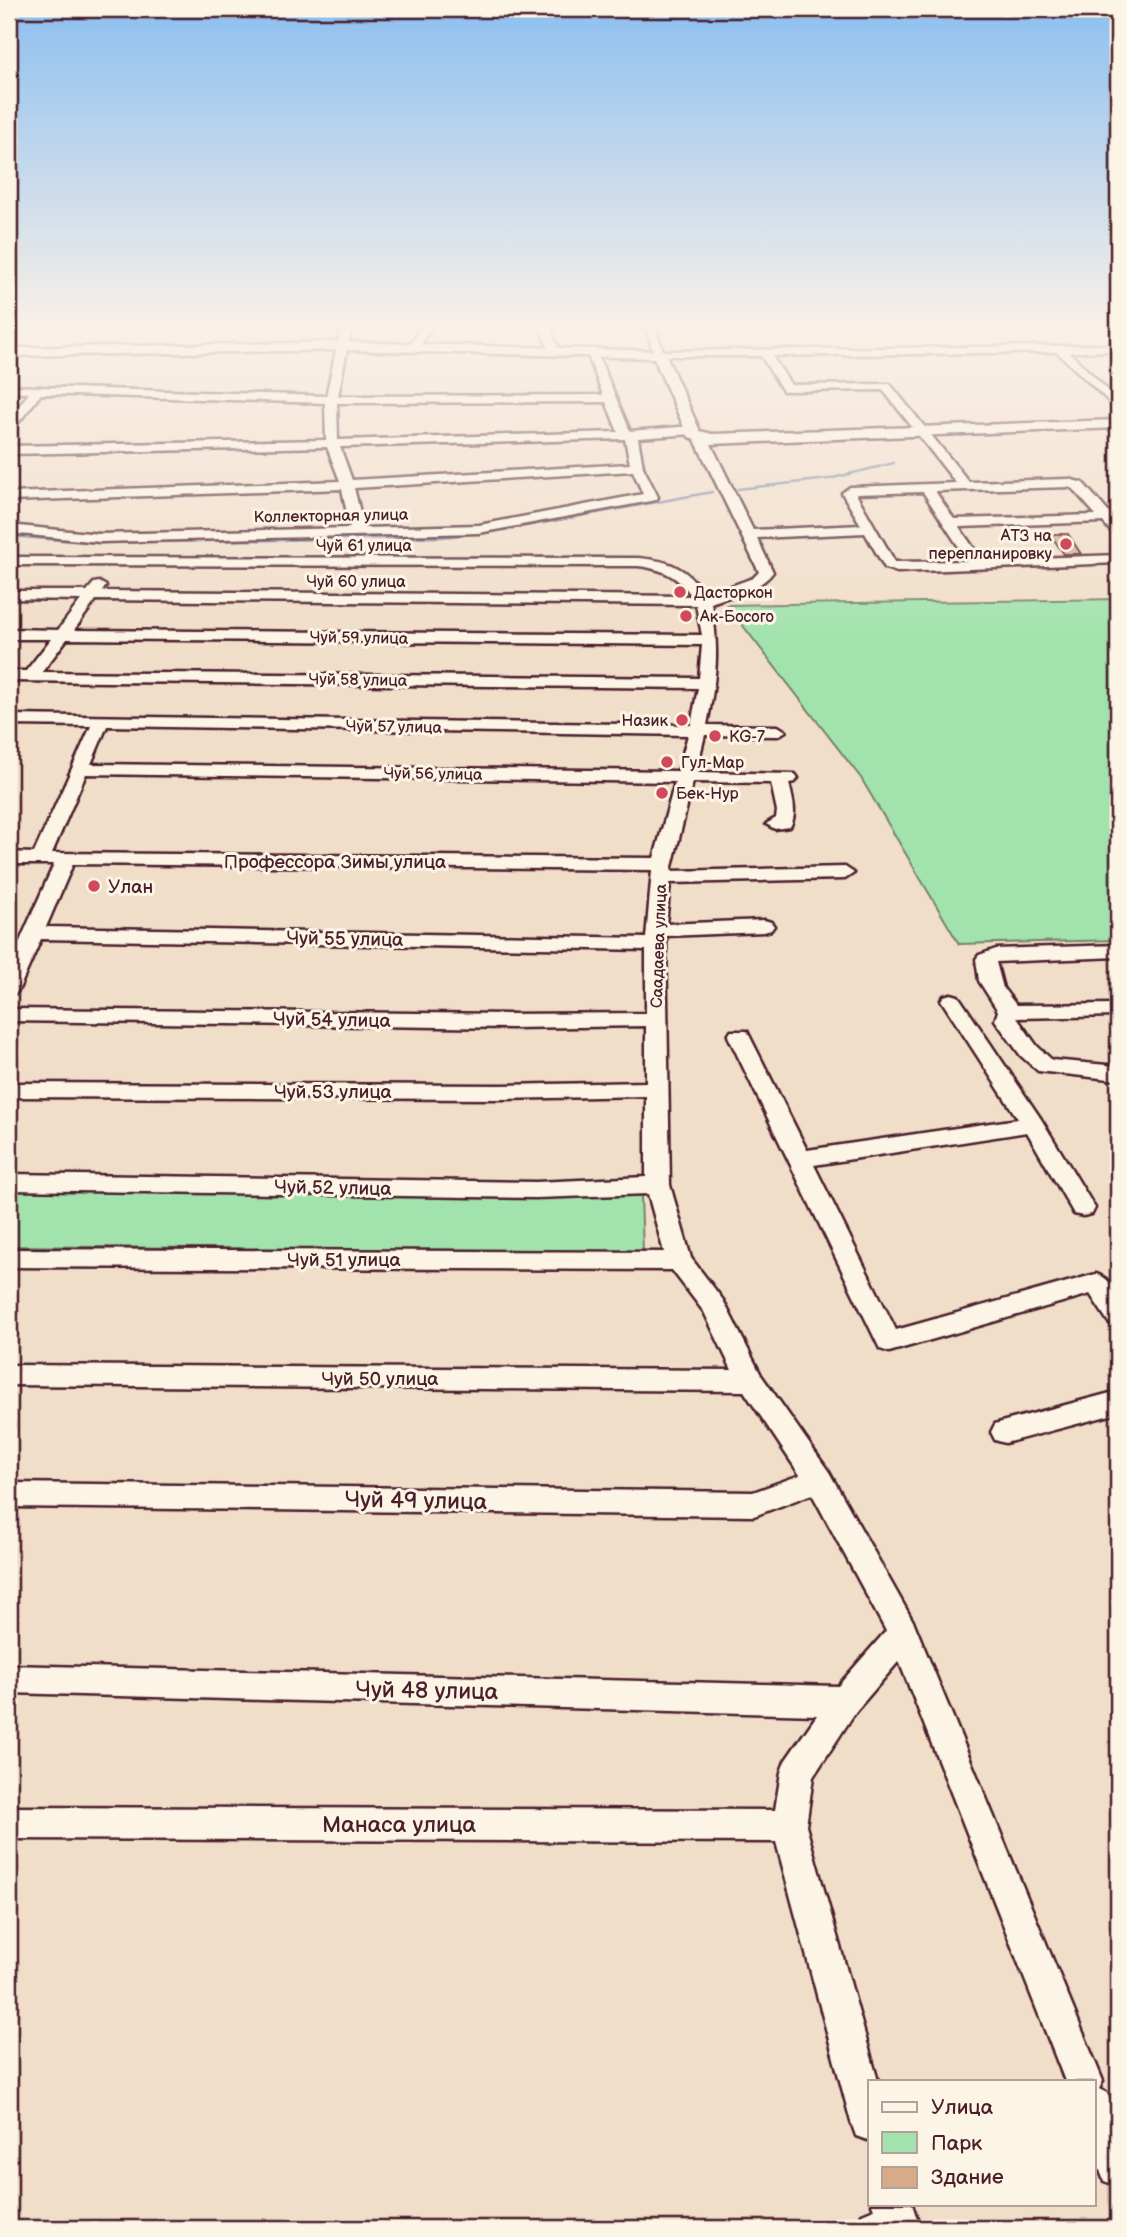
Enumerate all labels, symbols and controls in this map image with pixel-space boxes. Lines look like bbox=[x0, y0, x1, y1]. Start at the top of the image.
street label: Коллекторная улица bbox=[254, 506, 409, 527]
place label: АТЗ на перепланировку bbox=[928, 527, 1053, 564]
marker: АТЗ на перепланировку bbox=[1058, 536, 1074, 552]
street label: Чуй 61 улица bbox=[316, 537, 413, 556]
street label: Чуй 60 улица bbox=[306, 573, 406, 592]
marker: Дасторкон bbox=[672, 584, 688, 600]
place label: Дасторкон bbox=[694, 584, 773, 603]
marker: Ак-Босого bbox=[678, 608, 694, 624]
place label: Ак-Босого bbox=[699, 608, 774, 627]
street label: Чуй 59 улица bbox=[310, 628, 409, 649]
street label: Чуй 58 улица bbox=[309, 670, 408, 691]
place label: Назик bbox=[622, 712, 668, 731]
marker: Назик bbox=[674, 712, 690, 728]
street label: Чуй 57 улица bbox=[346, 717, 443, 738]
marker: KG-7 bbox=[707, 728, 723, 744]
place label: KG-7 bbox=[729, 728, 765, 747]
marker: Гул-Мар bbox=[659, 754, 675, 770]
place label: Гул-Мар bbox=[681, 754, 744, 773]
street label: Чуй 56 улица bbox=[383, 764, 483, 785]
marker: Бек-Нур bbox=[654, 785, 670, 801]
place label: Бек-Нур bbox=[676, 785, 739, 804]
street label: Профессора Зимы улица bbox=[224, 851, 446, 874]
place label: Улан bbox=[108, 876, 153, 899]
marker: Улан bbox=[86, 878, 102, 894]
street label: Саадаева улица bbox=[648, 883, 671, 1008]
street label: Чуй 55 улица bbox=[286, 927, 404, 952]
street label: Чуй 54 улица bbox=[273, 1008, 391, 1033]
street label: Чуй 53 улица bbox=[274, 1081, 392, 1104]
street label: Чуй 52 улица bbox=[274, 1176, 392, 1201]
street label: Чуй 51 улица bbox=[287, 1249, 401, 1272]
street label: Чуй 50 улица bbox=[321, 1368, 439, 1391]
street label: Чуй 49 улица bbox=[345, 1486, 488, 1516]
street label: Чуй 48 улица bbox=[355, 1676, 499, 1706]
street label: Манаса улица bbox=[322, 1811, 476, 1839]
legend bbox=[868, 2080, 1096, 2206]
text: Улица bbox=[931, 2095, 994, 2120]
text: Парк bbox=[931, 2131, 982, 2156]
text: Здание bbox=[931, 2165, 1004, 2190]

